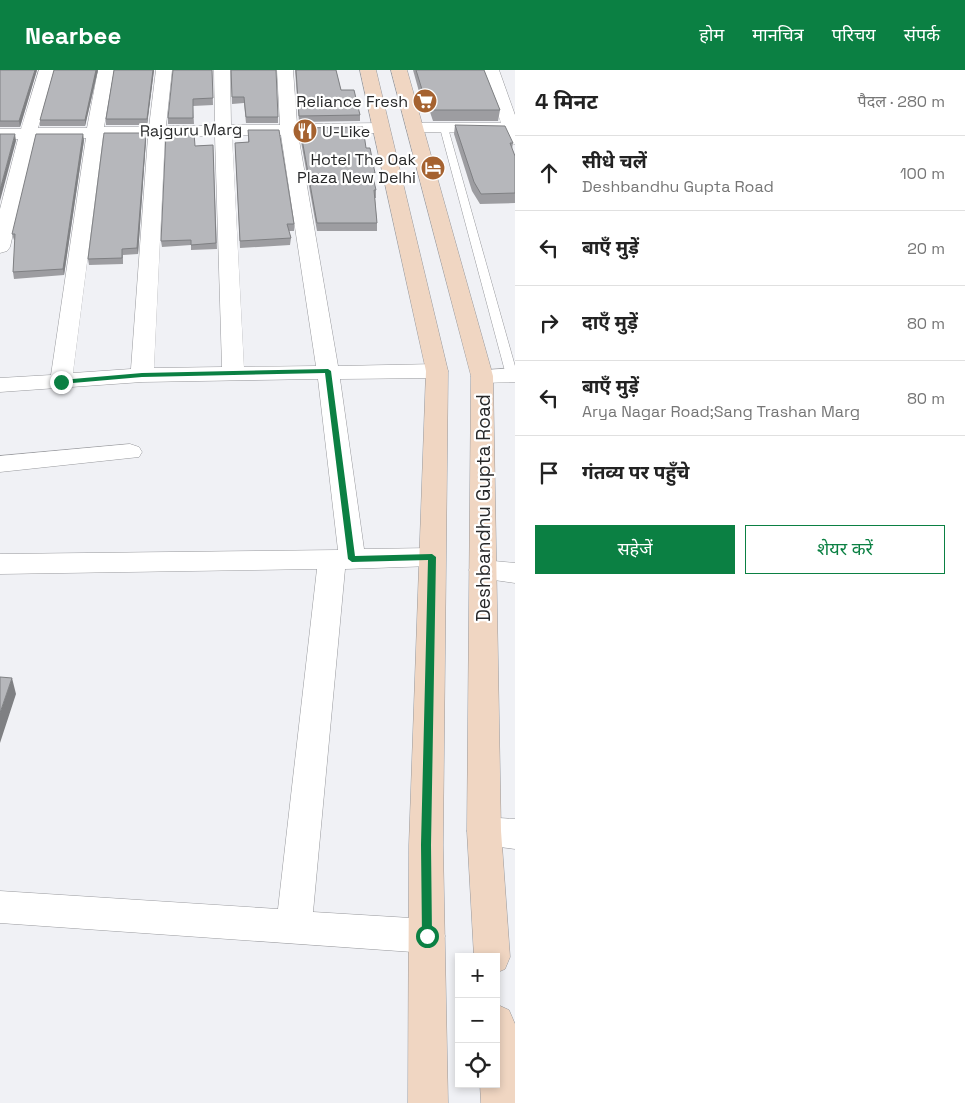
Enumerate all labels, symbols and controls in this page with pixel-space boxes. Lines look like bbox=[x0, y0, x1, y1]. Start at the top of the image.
text: Nearbee bbox=[25, 20, 121, 51]
text: होम bbox=[699, 23, 724, 46]
text: मानचित्र bbox=[752, 23, 804, 46]
text: परिचय bbox=[832, 23, 876, 46]
text: संपर्क bbox=[904, 23, 940, 46]
supermarket icon: Reliance Fresh bbox=[412, 88, 438, 114]
text: 4 मिनट bbox=[535, 88, 598, 115]
place label: Reliance Fresh bbox=[296, 91, 408, 112]
text: पैदल · 280 m bbox=[858, 91, 945, 112]
restaurant icon: U-Like bbox=[292, 118, 318, 144]
street label: Rajguru Marg bbox=[140, 119, 242, 141]
place label: U-Like bbox=[322, 121, 370, 142]
place label: Hotel The Oak Plaza New Delhi bbox=[297, 149, 416, 188]
text: सीधे चलें bbox=[582, 149, 647, 174]
hotel icon: Hotel The Oak Plaza New Delhi bbox=[420, 155, 446, 181]
icon: ahead bbox=[535, 159, 563, 187]
text: 100 m bbox=[900, 163, 945, 184]
text: Deshbandhu Gupta Road bbox=[582, 176, 774, 197]
icon: left bbox=[535, 234, 563, 262]
text: बाएँ मुड़ें bbox=[582, 235, 639, 260]
text: 20 m bbox=[907, 238, 945, 259]
icon: right bbox=[535, 309, 563, 337]
text: दाएँ मुड़ें bbox=[582, 310, 638, 335]
text: 80 m bbox=[907, 313, 945, 334]
route end bbox=[50, 371, 73, 394]
text: बाएँ मुड़ें bbox=[582, 374, 639, 399]
icon: left bbox=[535, 384, 563, 412]
text: 80 m bbox=[907, 388, 945, 409]
street label: Deshbandhu Gupta Road bbox=[471, 394, 496, 622]
text: Arya Nagar Road;Sang Trashan Marg bbox=[582, 401, 860, 422]
icon: arrive bbox=[535, 459, 563, 487]
text: गंतव्य पर पहुँचे bbox=[582, 460, 689, 485]
button: सहेजें bbox=[535, 525, 735, 574]
button: शेयर करें bbox=[745, 525, 945, 574]
route start bbox=[416, 925, 439, 948]
map controls bbox=[455, 953, 500, 1088]
button: + bbox=[455, 953, 500, 998]
button: − bbox=[455, 998, 500, 1043]
button: locate bbox=[455, 1043, 500, 1088]

